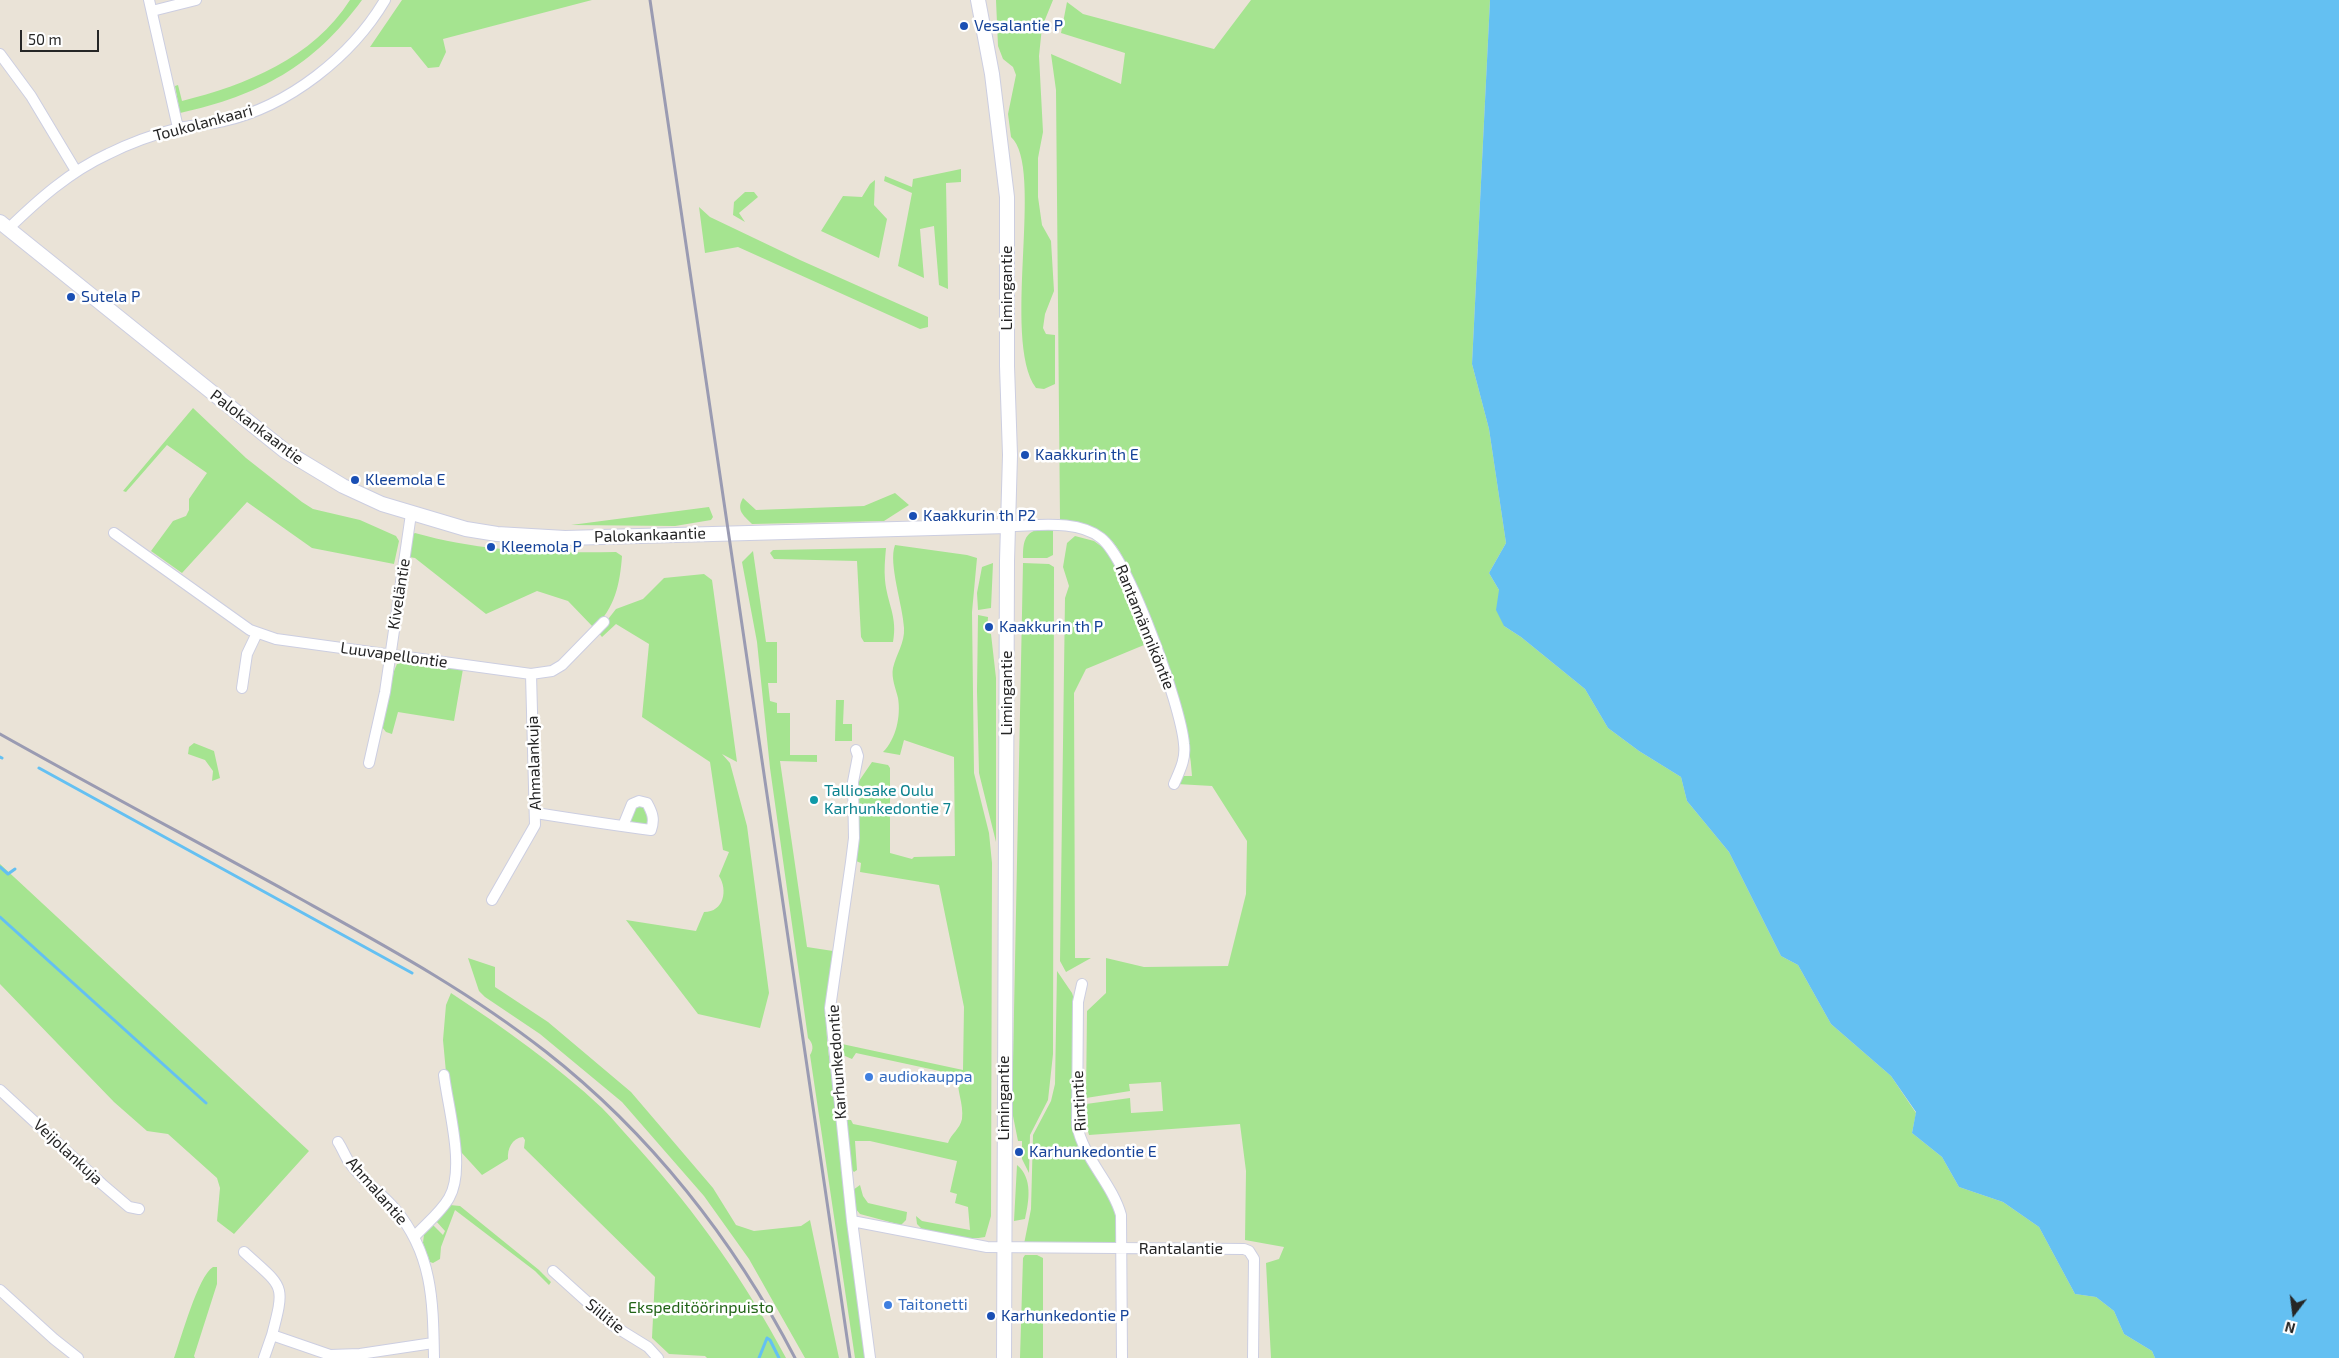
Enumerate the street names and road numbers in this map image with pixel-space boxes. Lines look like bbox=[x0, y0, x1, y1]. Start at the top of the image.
street label: Toukolankaari bbox=[151, 101, 255, 145]
street label: Limingantie bbox=[997, 245, 1017, 331]
street label: Palokankaantie bbox=[207, 386, 307, 468]
street label: Palokankaantie bbox=[594, 523, 706, 547]
street label: Kiveläntie bbox=[384, 557, 414, 631]
street label: Rantamänniköntie bbox=[1111, 562, 1179, 692]
street label: Luuvapellontie bbox=[339, 638, 449, 672]
street label: Limingantie bbox=[997, 650, 1017, 736]
street label: Ahmalankuja bbox=[523, 715, 545, 811]
street label: Karhunkedontie bbox=[823, 1004, 851, 1120]
street label: Limingantie bbox=[994, 1055, 1014, 1141]
street label: Rintintie bbox=[1068, 1070, 1090, 1132]
street label: Veijolankuja bbox=[29, 1115, 107, 1189]
street label: Ahmalantie bbox=[342, 1153, 412, 1229]
street label: Rantalantie bbox=[1139, 1239, 1223, 1259]
street label: Siilitie bbox=[582, 1295, 628, 1337]

